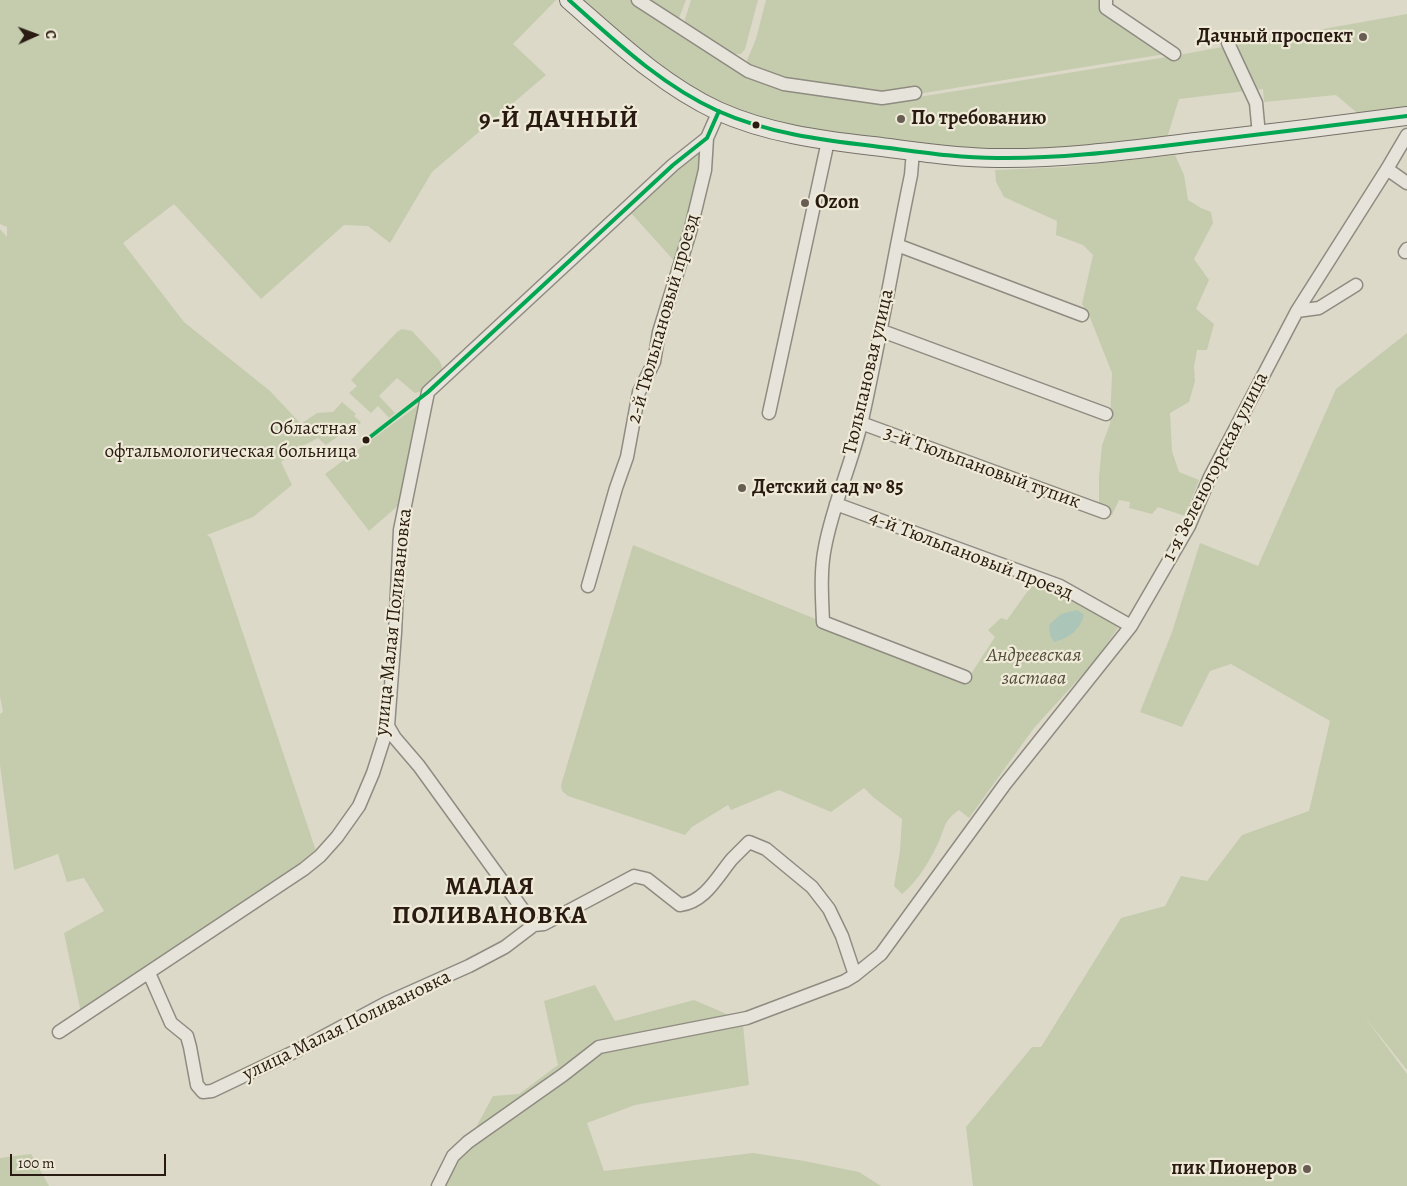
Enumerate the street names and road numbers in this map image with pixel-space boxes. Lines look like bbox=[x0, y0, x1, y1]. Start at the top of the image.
street label: 2-й Тюльпановый проезд bbox=[623, 211, 705, 427]
street label: Тюльпановая улица bbox=[838, 287, 900, 457]
street label: 1-я Зеленогорская улица bbox=[1158, 368, 1274, 566]
street label: 3-й Тюльпановый тупик bbox=[880, 421, 1084, 515]
street label: 4-й Тюльпановый проезд bbox=[866, 506, 1076, 606]
street label: улица Малая Поливановка bbox=[370, 507, 418, 737]
street label: улица Малая Поливановка bbox=[239, 965, 455, 1087]

